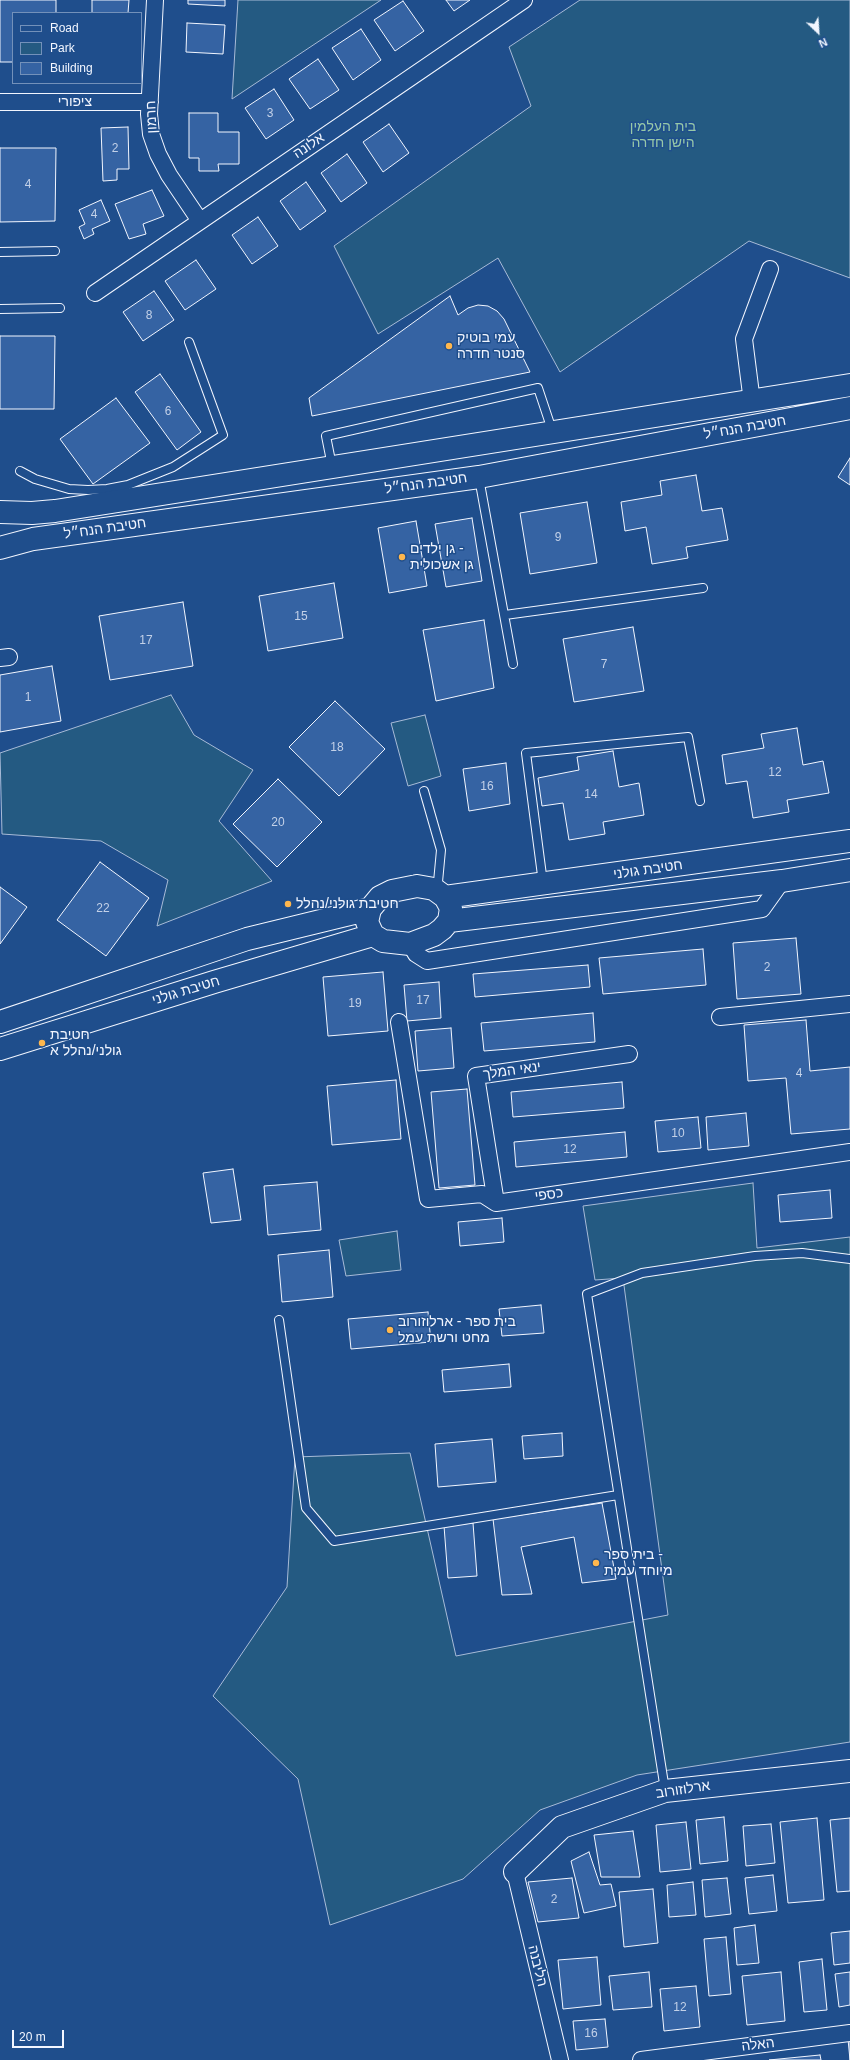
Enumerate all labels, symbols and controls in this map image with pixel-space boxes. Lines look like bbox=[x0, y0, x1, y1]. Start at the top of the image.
legend bbox=[12, 12, 142, 84]
north arrow bbox=[798, 12, 838, 52]
text: Road bbox=[50, 21, 79, 35]
text: N bbox=[817, 36, 829, 50]
text: Park bbox=[50, 41, 75, 55]
text: Building bbox=[50, 61, 93, 75]
street label: ציפורי bbox=[58, 94, 92, 110]
street label: חרמון bbox=[143, 100, 161, 134]
house number: 3 bbox=[267, 107, 273, 121]
park label: בית העלמין הישן חדרה bbox=[630, 119, 696, 152]
street label: אלונה bbox=[290, 130, 328, 162]
house number: 2 bbox=[112, 142, 118, 156]
house number: 4 bbox=[25, 178, 31, 192]
house number: 4 bbox=[91, 208, 97, 222]
house number: 8 bbox=[146, 309, 152, 323]
place label: עמי בוטיק סנטר חדרה bbox=[457, 330, 525, 362]
marker: עמי בוטיק סנטר חדרה bbox=[444, 341, 454, 351]
house number: 6 bbox=[165, 405, 171, 419]
street label: חטיבת הנח״ל bbox=[703, 413, 787, 443]
street label: חטיבת הנח״ל bbox=[384, 470, 468, 498]
street label: חטיבת הנח״ל bbox=[63, 515, 147, 543]
house number: 9 bbox=[555, 531, 561, 545]
place label: גן ילדים - גן אשכולית bbox=[410, 541, 474, 574]
marker: גן ילדים - גן אשכולית bbox=[397, 552, 407, 562]
house number: 15 bbox=[294, 610, 308, 624]
house number: 17 bbox=[139, 634, 153, 648]
house number: 7 bbox=[601, 658, 607, 672]
house number: 1 bbox=[25, 691, 31, 705]
house number: 18 bbox=[330, 741, 344, 755]
house number: 12 bbox=[768, 766, 782, 780]
house number: 16 bbox=[480, 780, 494, 794]
house number: 14 bbox=[584, 788, 598, 802]
house number: 20 bbox=[271, 816, 285, 830]
street label: חטיבת גולני bbox=[612, 857, 684, 883]
place label: חטיבת גולני/נהלל bbox=[296, 896, 399, 912]
marker: חטיבת גולני/נהלל bbox=[283, 899, 293, 909]
house number: 22 bbox=[96, 902, 110, 916]
house number: 2 bbox=[764, 961, 770, 975]
street label: חטיבת גולני bbox=[150, 973, 222, 1009]
house number: 17 bbox=[416, 994, 430, 1008]
house number: 19 bbox=[348, 997, 362, 1011]
place label: חטיבת גולני/נהלל א bbox=[50, 1027, 122, 1060]
marker: חטיבת גולני/נהלל א bbox=[37, 1038, 47, 1048]
street label: ינאי המלך bbox=[482, 1059, 542, 1083]
house number: 4 bbox=[796, 1067, 802, 1081]
house number: 10 bbox=[671, 1127, 685, 1141]
house number: 12 bbox=[563, 1143, 577, 1157]
street label: כספי bbox=[534, 1185, 564, 1205]
place label: בית ספר - ארלוזורוב מחט ורשת עמל bbox=[398, 1314, 516, 1346]
marker: בית ספר - ארלוזורוב מחט ורשת עמל bbox=[385, 1325, 395, 1335]
place label: בית ספר - מיוחד עמית bbox=[604, 1547, 673, 1580]
marker: בית ספר - מיוחד עמית bbox=[591, 1558, 601, 1568]
street label: ארלוזורוב bbox=[655, 1777, 711, 1803]
house number: 2 bbox=[551, 1893, 557, 1907]
street label: הליבנה bbox=[524, 1943, 550, 1989]
house number: 12 bbox=[673, 2001, 687, 2015]
scale bar bbox=[14, 2022, 66, 2048]
house number: 16 bbox=[584, 2027, 598, 2041]
text: 20 m bbox=[19, 2030, 46, 2044]
street label: האלה bbox=[740, 2035, 776, 2055]

